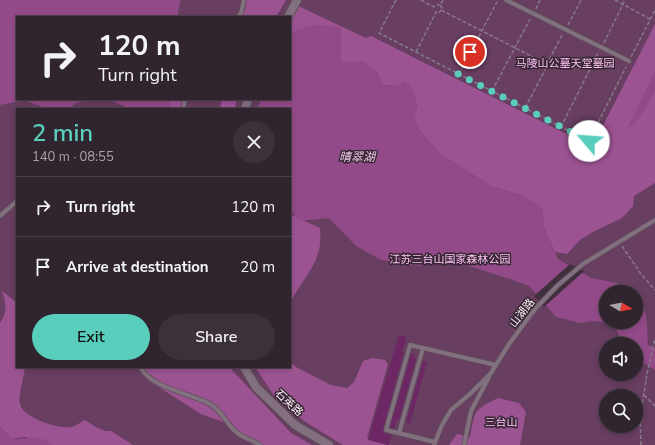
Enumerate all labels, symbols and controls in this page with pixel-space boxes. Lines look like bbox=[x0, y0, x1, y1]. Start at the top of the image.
text: 120 m bbox=[98, 27, 181, 65]
icon: right bbox=[32, 32, 84, 84]
pin bbox=[453, 35, 487, 69]
icon: arrive bbox=[459, 41, 481, 63]
park label: 马陵山公墓天堂墓园 bbox=[516, 56, 615, 71]
text: Turn right bbox=[98, 63, 177, 87]
text: 2 min bbox=[32, 117, 93, 149]
position arrow bbox=[568, 120, 610, 162]
button: close bbox=[233, 121, 275, 163]
text: 140 m · 08:55 bbox=[32, 148, 114, 166]
water label: 晴翠湖 bbox=[339, 149, 377, 165]
icon: right bbox=[32, 196, 54, 218]
text: Turn right bbox=[66, 197, 135, 217]
text: 120 m bbox=[231, 197, 275, 217]
park label: 江苏三台山国家森林公园 bbox=[390, 252, 511, 267]
icon: arrive bbox=[32, 256, 54, 278]
text: Arrive at destination bbox=[66, 257, 209, 277]
text: 20 m bbox=[240, 257, 275, 277]
north arrow bbox=[599, 285, 643, 329]
map controls bbox=[599, 285, 643, 433]
street label: 山湖路 bbox=[506, 295, 538, 331]
button: Exit bbox=[32, 314, 150, 360]
button: Share bbox=[158, 314, 275, 360]
button: sound bbox=[599, 337, 643, 381]
street label: 石英路 bbox=[272, 386, 306, 420]
button: search bbox=[599, 389, 643, 433]
park label: 三台山 bbox=[485, 415, 518, 430]

